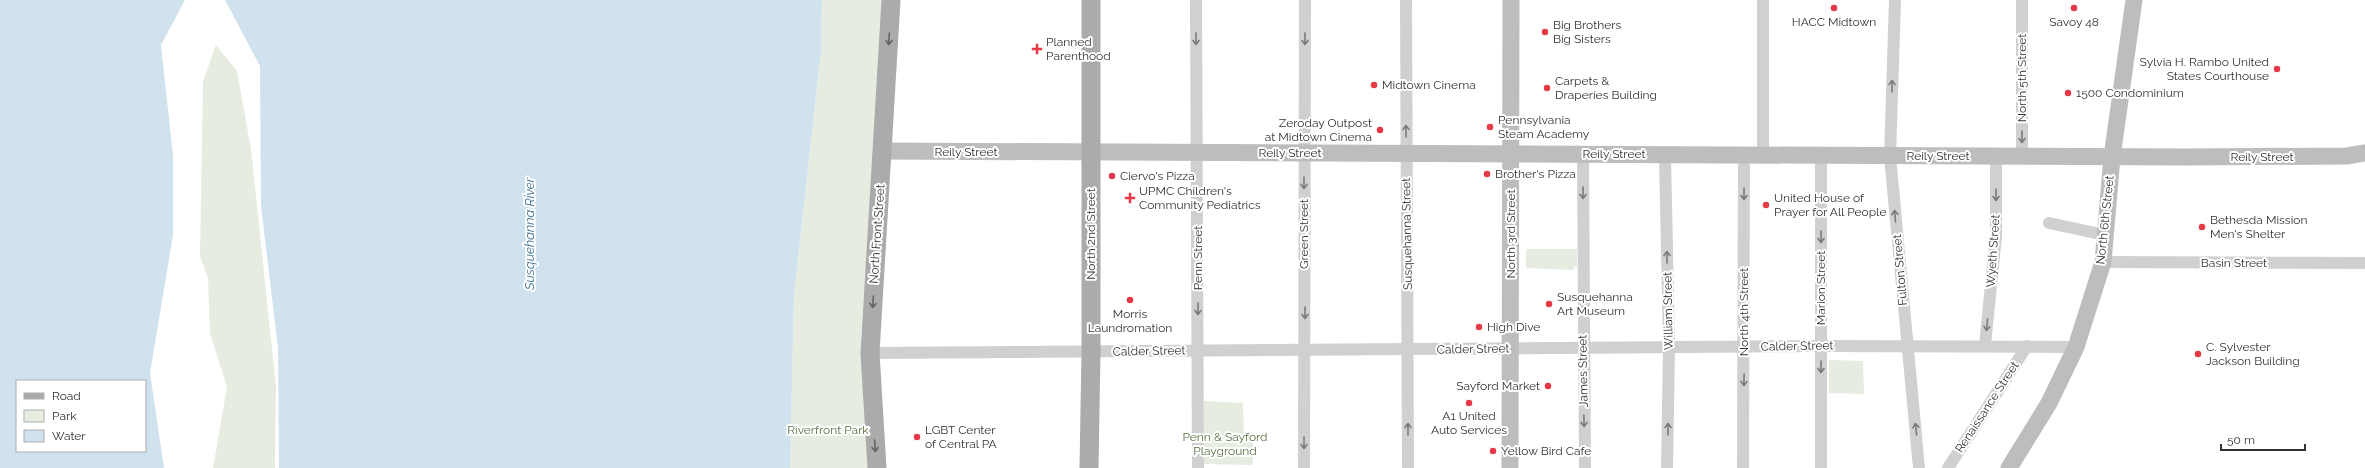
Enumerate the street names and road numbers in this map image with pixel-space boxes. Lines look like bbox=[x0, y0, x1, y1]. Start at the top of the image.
street label: North 5th Street bbox=[2015, 34, 2029, 122]
street label: Reily Street bbox=[935, 145, 997, 159]
street label: Reily Street bbox=[1259, 146, 1321, 160]
street label: Reily Street bbox=[1583, 147, 1645, 161]
street label: Reily Street bbox=[1907, 149, 1969, 163]
street label: Reily Street bbox=[2231, 150, 2293, 164]
street label: North 6th Street bbox=[2093, 175, 2117, 265]
street label: Susquehanna Street bbox=[1399, 178, 1415, 290]
street label: North Front Street bbox=[867, 184, 887, 284]
street label: North 2nd Street bbox=[1084, 188, 1098, 280]
street label: North 3rd Street bbox=[1504, 190, 1518, 278]
street label: Green Street bbox=[1297, 199, 1311, 269]
street label: Wyeth Street bbox=[1983, 214, 2003, 288]
street label: Penn Street bbox=[1191, 226, 1205, 290]
street label: Fulton Street bbox=[1890, 234, 1910, 306]
street label: Marion Street bbox=[1814, 251, 1828, 325]
street label: Basin Street bbox=[2201, 256, 2267, 270]
street label: North 4th Street bbox=[1737, 268, 1751, 356]
street label: William Street bbox=[1660, 272, 1676, 350]
street label: James Street bbox=[1575, 335, 1591, 407]
street label: Calder Street bbox=[1760, 338, 1834, 354]
street label: Calder Street bbox=[1436, 341, 1510, 357]
street label: Calder Street bbox=[1112, 343, 1186, 359]
street label: Renaissance Street bbox=[1952, 359, 2022, 455]

